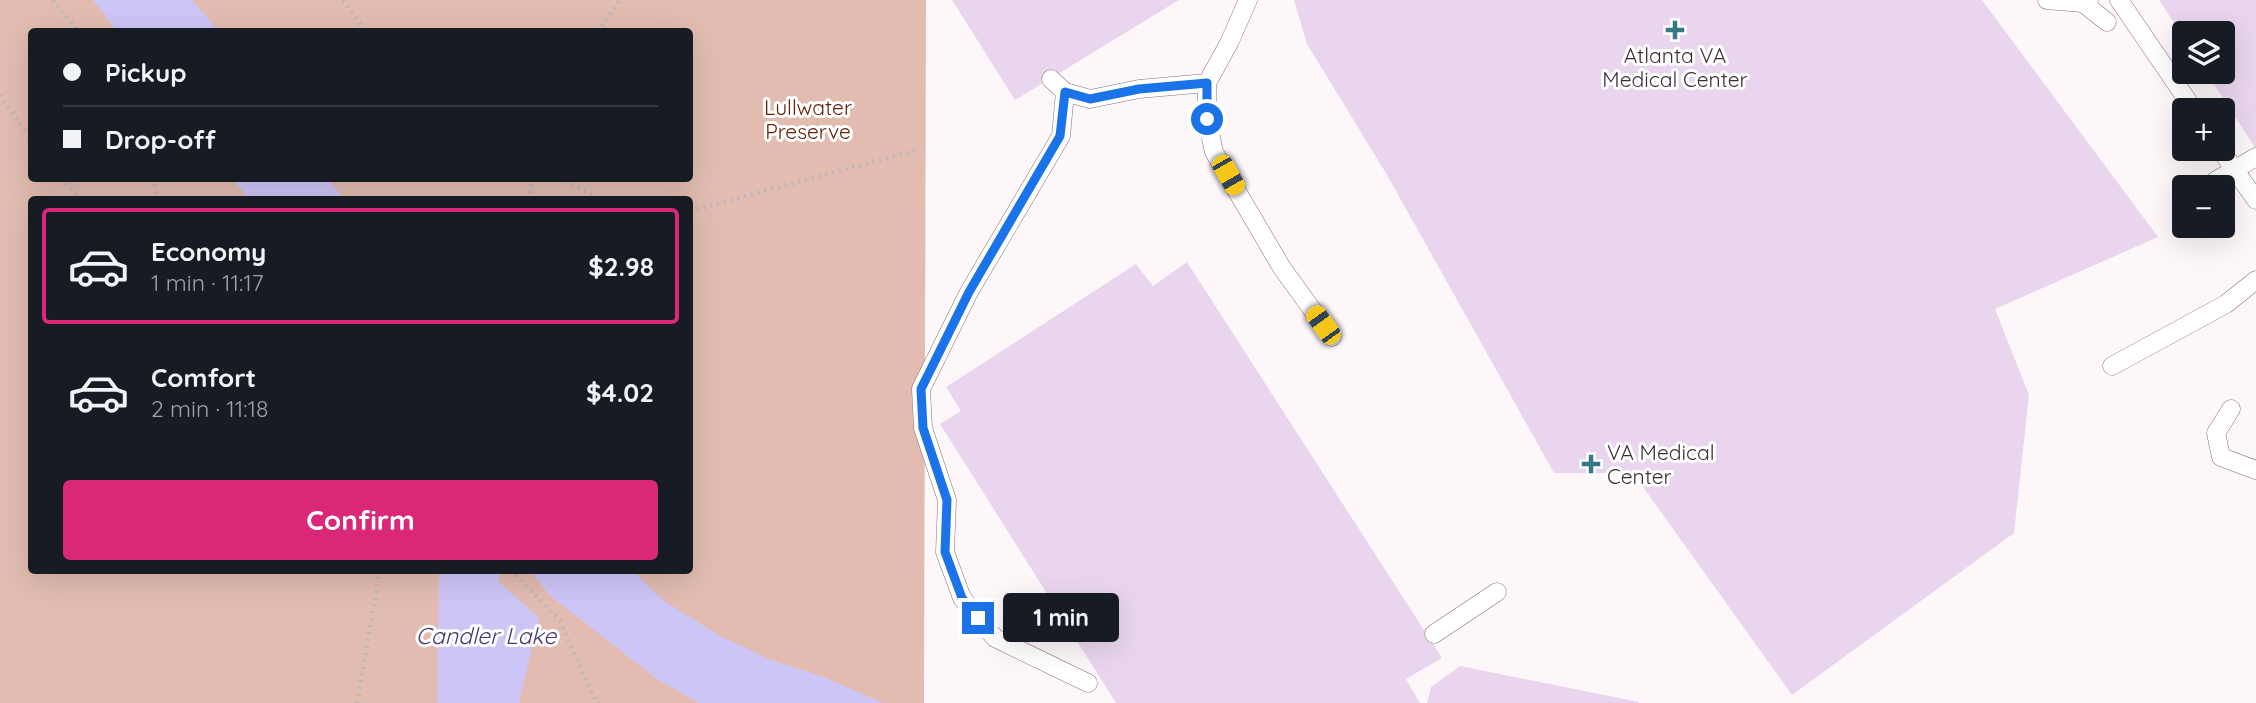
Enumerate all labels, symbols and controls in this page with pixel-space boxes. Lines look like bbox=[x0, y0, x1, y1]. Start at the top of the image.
marker: Atlanta VA Medical Center bbox=[1665, 20, 1685, 40]
map controls bbox=[2172, 21, 2235, 238]
button: layers bbox=[2172, 21, 2235, 84]
place label: Atlanta VA Medical Center bbox=[1602, 42, 1748, 92]
text: Pickup bbox=[105, 56, 187, 89]
park label: Lullwater Preserve bbox=[764, 94, 852, 144]
button: + bbox=[2172, 98, 2235, 161]
route start bbox=[1191, 103, 1223, 135]
text: Drop-off bbox=[105, 123, 216, 156]
car bbox=[1209, 152, 1248, 198]
button: − bbox=[2172, 175, 2235, 238]
icon: car bbox=[67, 235, 130, 298]
text: Economy bbox=[151, 235, 266, 268]
text: $2.98 bbox=[588, 250, 654, 283]
text: 1 min · 11:17 bbox=[151, 268, 264, 297]
car bbox=[1303, 302, 1344, 348]
icon: car bbox=[67, 361, 130, 424]
text: Comfort bbox=[151, 361, 256, 394]
text: $4.02 bbox=[586, 376, 654, 409]
text: 2 min · 11:18 bbox=[151, 394, 269, 423]
place label: VA Medical Center bbox=[1607, 439, 1714, 489]
marker: VA Medical Center bbox=[1581, 454, 1601, 474]
button: Confirm bbox=[63, 480, 658, 560]
callout: 1 min bbox=[1002, 594, 1118, 642]
route end bbox=[962, 602, 994, 634]
text: 1 min bbox=[1033, 603, 1089, 632]
water label: Candler Lake bbox=[416, 621, 557, 650]

